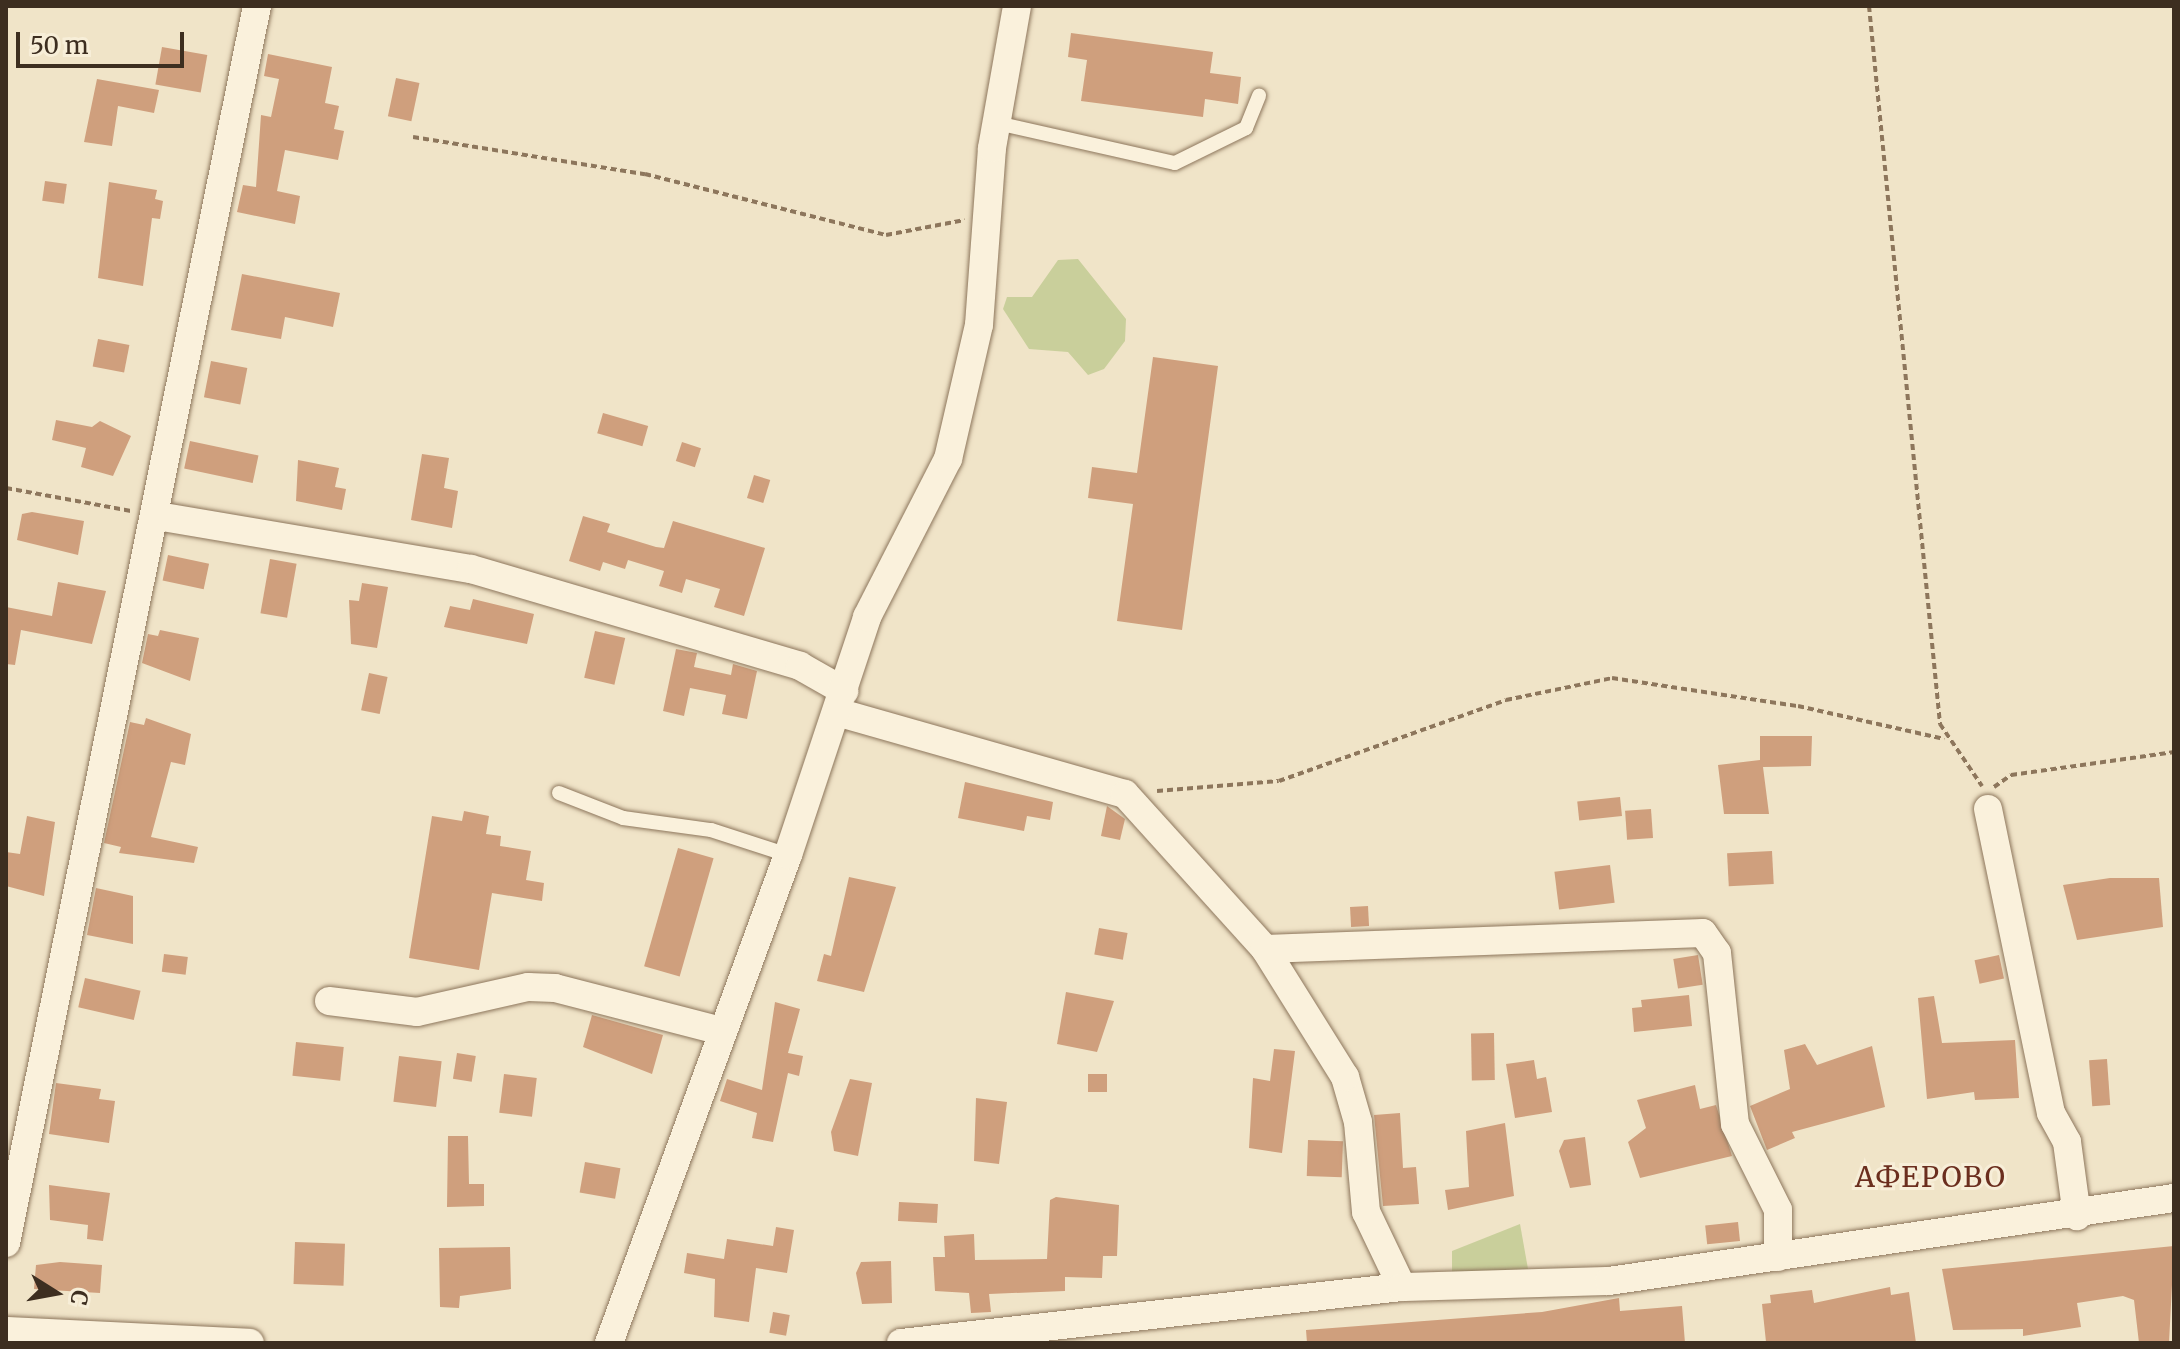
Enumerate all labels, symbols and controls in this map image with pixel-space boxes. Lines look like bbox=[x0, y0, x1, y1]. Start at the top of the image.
scale bar bbox=[20, 16, 188, 66]
text: 50 m bbox=[30, 30, 89, 61]
district label: АФЕРОВО bbox=[1855, 1160, 2007, 1194]
north arrow bbox=[16, 1253, 96, 1333]
text: С bbox=[64, 1288, 95, 1307]

